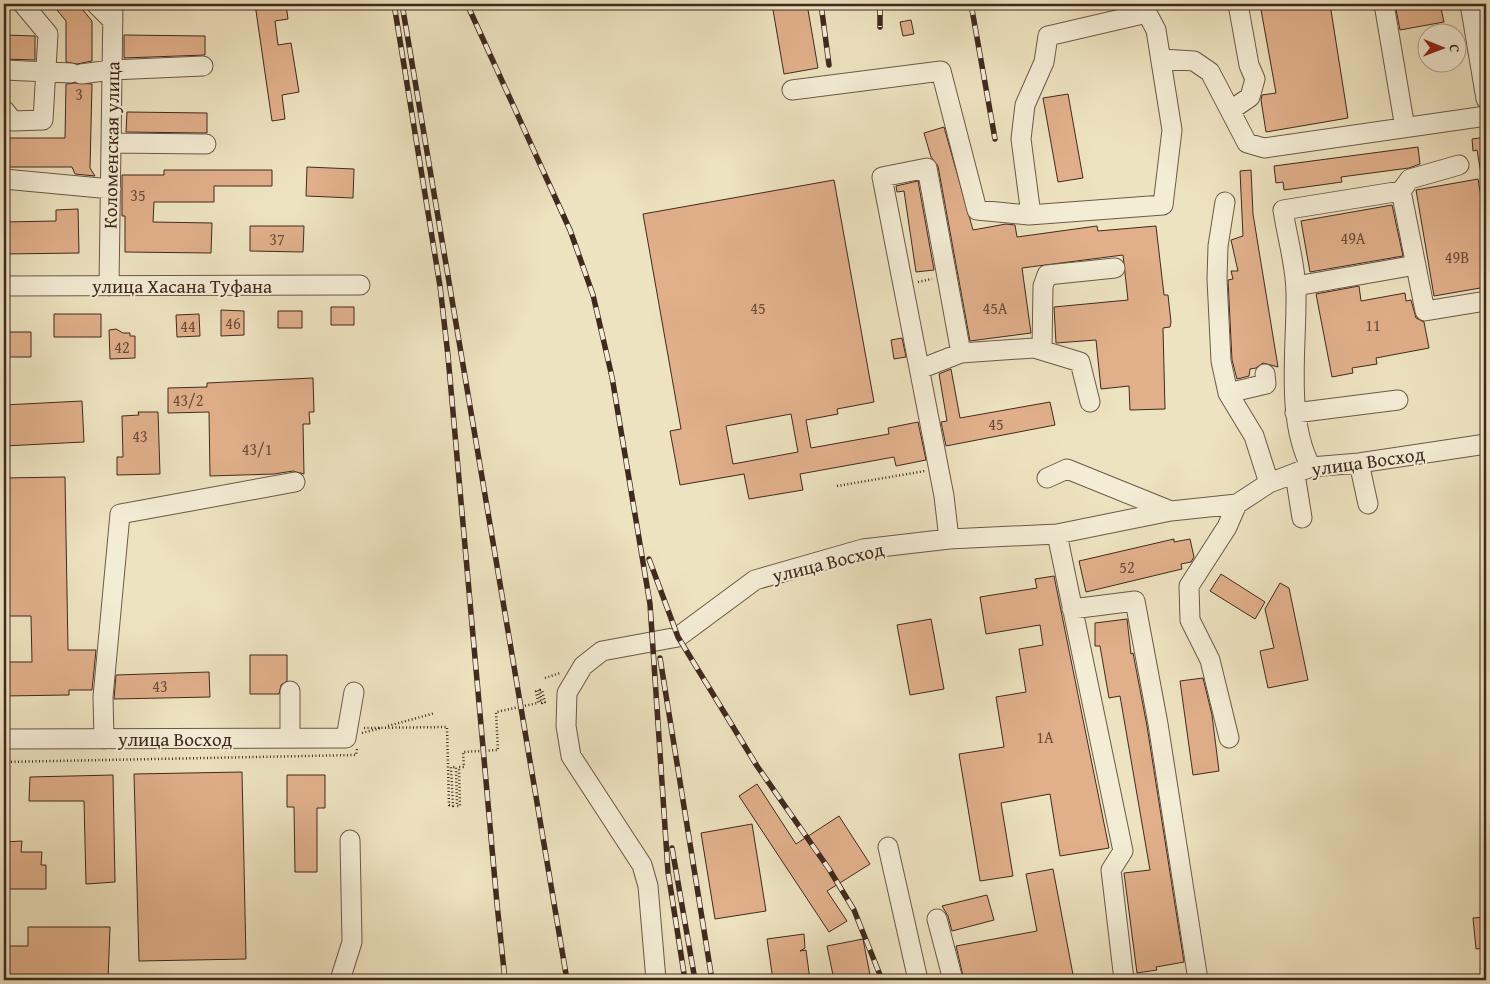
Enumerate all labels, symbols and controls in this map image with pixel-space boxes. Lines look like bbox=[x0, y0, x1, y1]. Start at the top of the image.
north arrow bbox=[1418, 22, 1468, 72]
text: С bbox=[1445, 44, 1465, 52]
street label: Коломенская улица bbox=[96, 61, 126, 229]
house number: 3 bbox=[75, 82, 83, 106]
house number: 35 bbox=[130, 183, 146, 207]
house number: 49А bbox=[1340, 226, 1366, 250]
house number: 37 bbox=[269, 227, 285, 251]
house number: 49В bbox=[1445, 245, 1469, 269]
street label: улица Хасана Туфана bbox=[91, 272, 272, 300]
house number: 45 bbox=[750, 296, 766, 320]
house number: 45А bbox=[982, 296, 1008, 320]
house number: 46 bbox=[225, 311, 241, 335]
house number: 11 bbox=[1365, 313, 1381, 337]
house number: 44 bbox=[180, 314, 196, 338]
house number: 42 bbox=[114, 335, 130, 359]
house number: 43/2 bbox=[173, 388, 203, 412]
house number: 45 bbox=[988, 412, 1004, 436]
house number: 43 bbox=[132, 424, 148, 448]
house number: 43/1 bbox=[242, 437, 272, 461]
street label: улица Восход bbox=[1309, 439, 1426, 483]
street label: улица Восход bbox=[768, 535, 887, 590]
house number: 52 bbox=[1119, 555, 1135, 579]
house number: 43 bbox=[152, 674, 168, 698]
street label: улица Восход bbox=[117, 725, 232, 753]
house number: 1А bbox=[1036, 725, 1054, 749]

